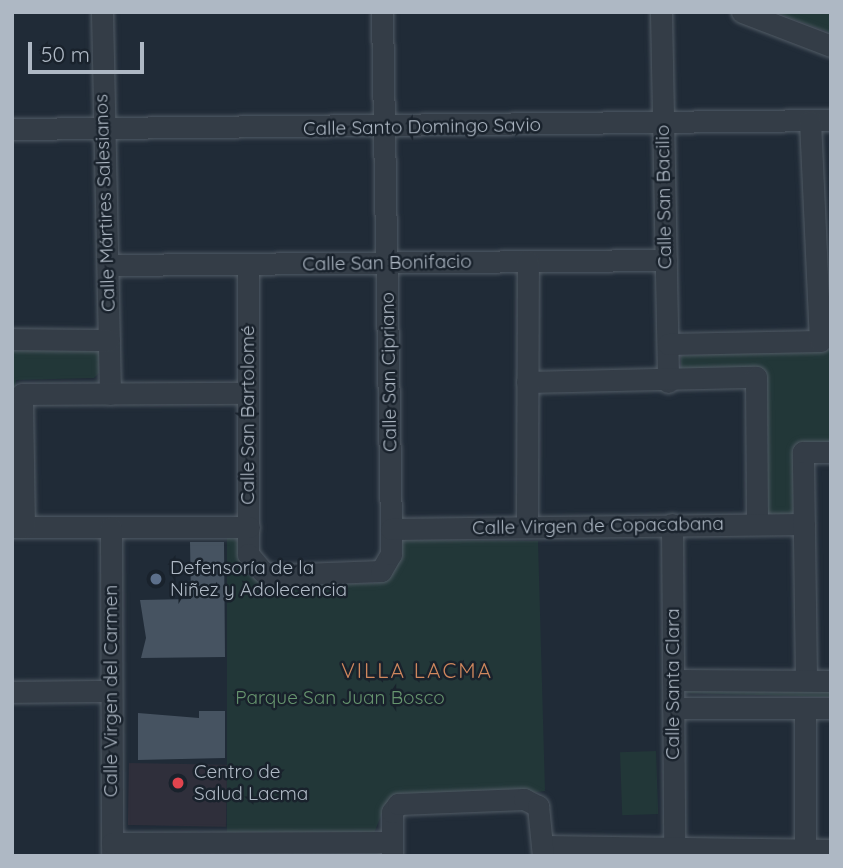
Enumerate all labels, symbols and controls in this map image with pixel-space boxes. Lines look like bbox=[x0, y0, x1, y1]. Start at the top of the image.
scale bar bbox=[32, 28, 147, 72]
text: 50 m bbox=[41, 41, 90, 67]
street label: Calle Mártires Salesianos bbox=[90, 94, 120, 312]
street label: Calle Santo Domingo Savio bbox=[303, 114, 541, 140]
street label: Calle San Bacilio bbox=[651, 125, 677, 269]
street label: Calle San Bonifacio bbox=[302, 250, 472, 276]
street label: Calle San Cipriano bbox=[376, 292, 402, 452]
street label: Calle San Bartolomé bbox=[237, 325, 259, 505]
street label: Calle Virgen de Copacabana bbox=[472, 512, 724, 540]
place label: Defensoría de la Niñez y Adolecencia bbox=[170, 557, 347, 601]
marker: Defensoría de la Niñez y Adolecencia bbox=[148, 571, 164, 587]
street label: Calle Virgen del Carmen bbox=[100, 585, 122, 797]
street label: Calle Santa Clara bbox=[662, 608, 684, 760]
district label: VILLA LACMA bbox=[342, 657, 492, 683]
park label: Parque San Juan Bosco bbox=[235, 687, 445, 709]
place label: Centro de Salud Lacma bbox=[194, 761, 308, 805]
marker: Centro de Salud Lacma bbox=[168, 773, 188, 793]

